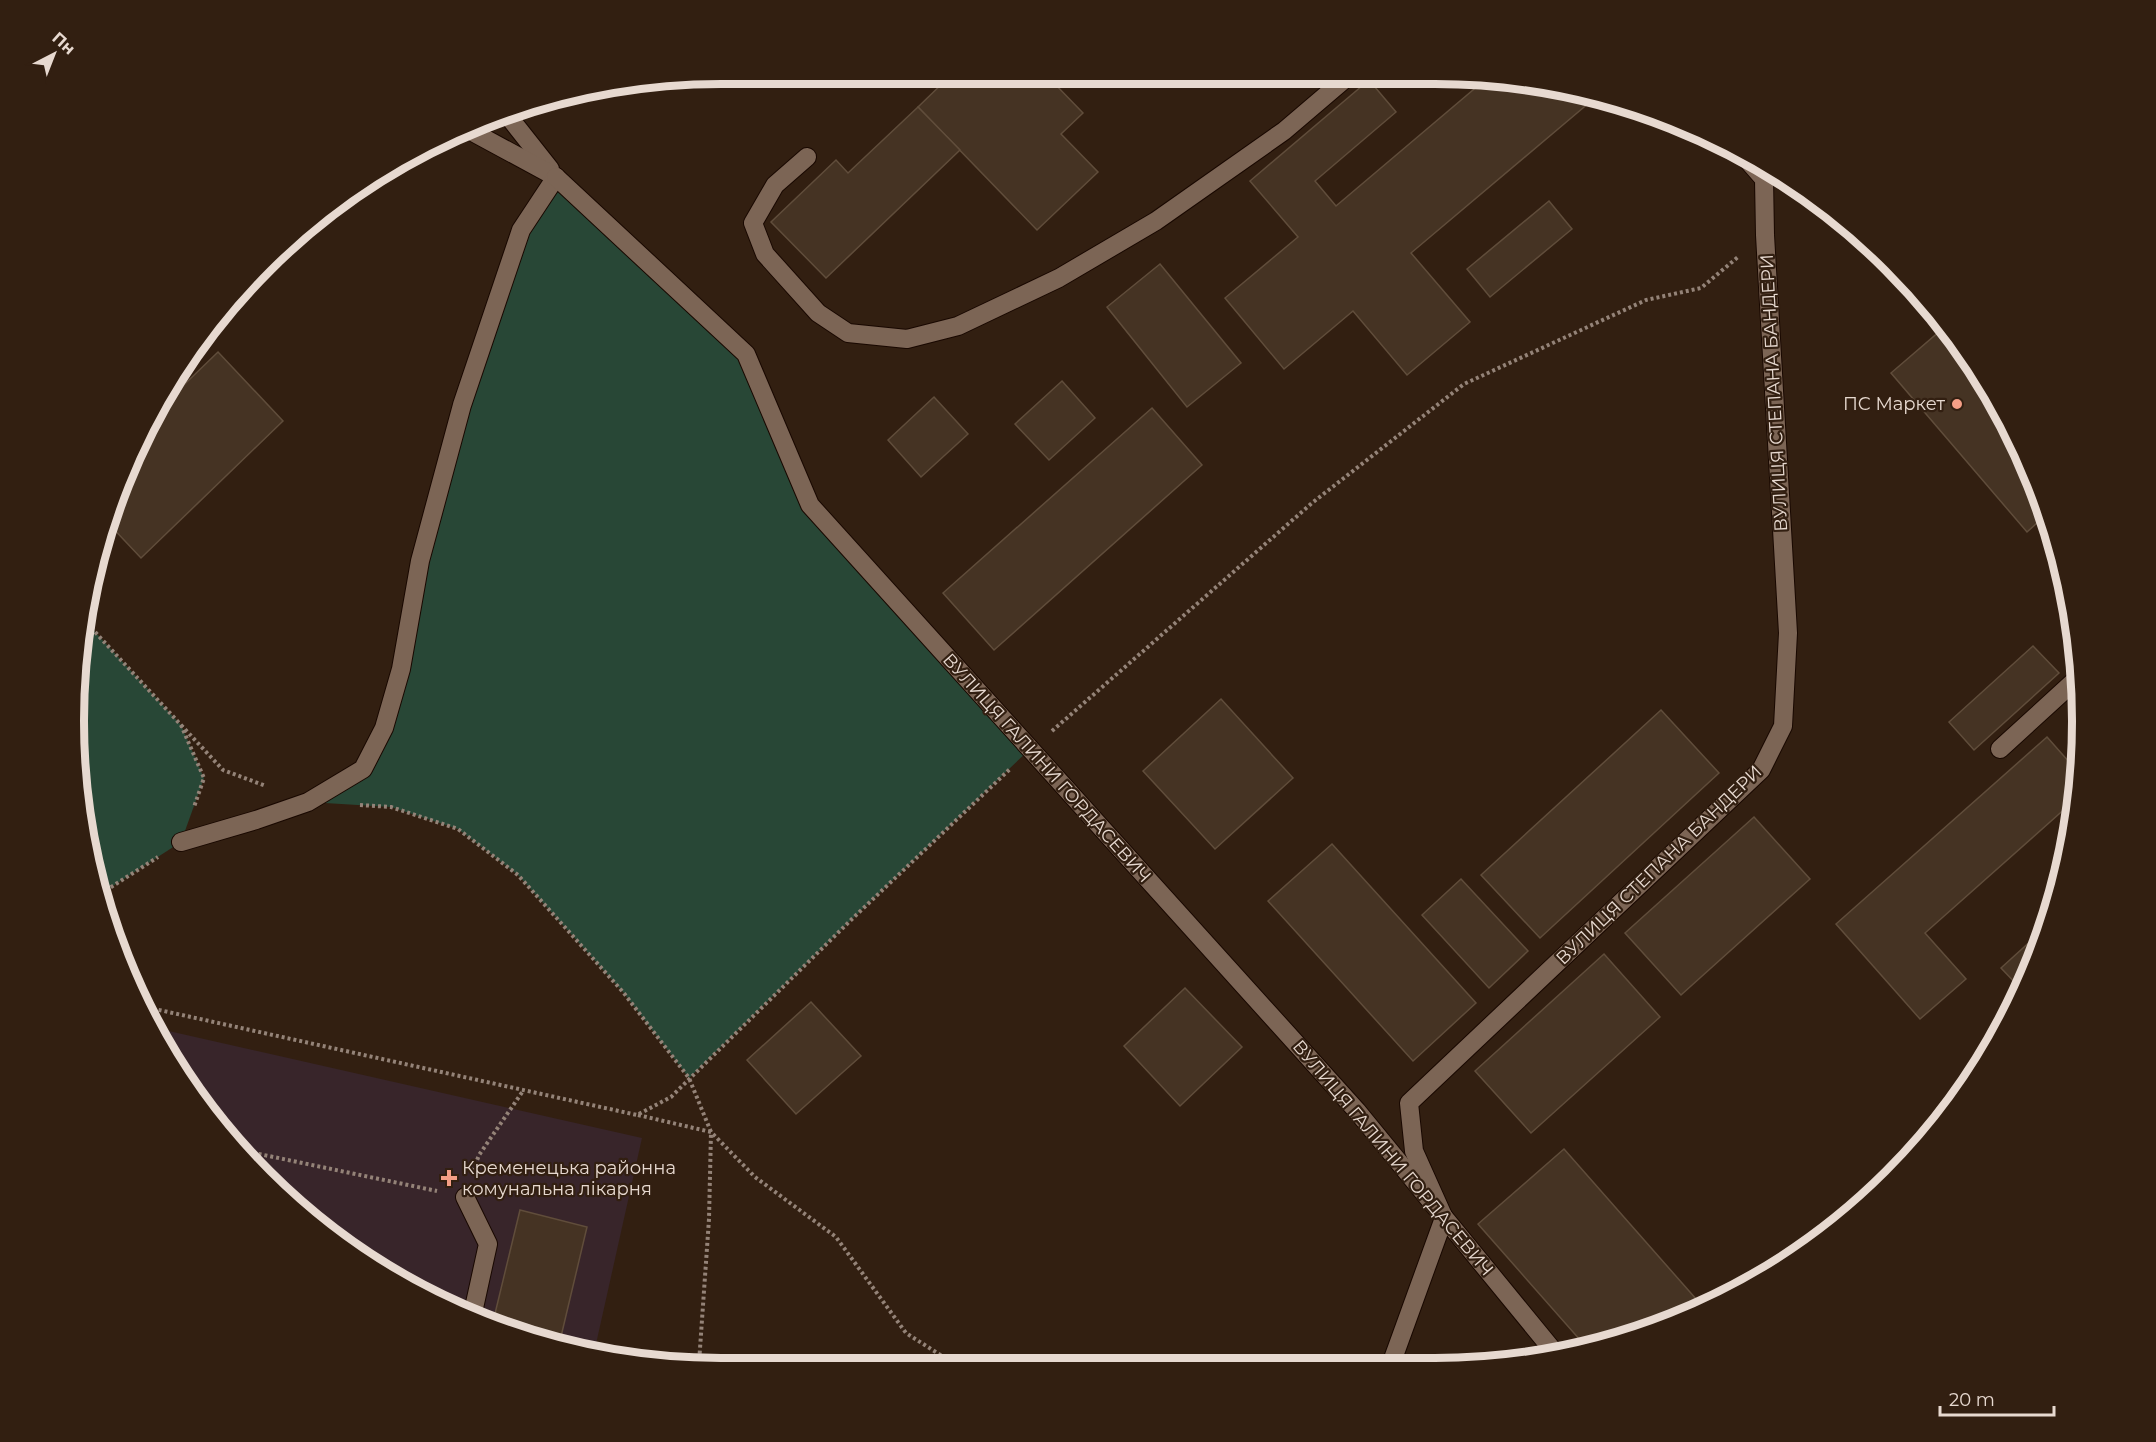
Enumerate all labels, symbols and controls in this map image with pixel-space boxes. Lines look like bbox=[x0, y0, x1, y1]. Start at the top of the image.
north arrow bbox=[24, 24, 84, 84]
text: Пн bbox=[48, 28, 79, 58]
street label: ВУЛИЦЯ СТЕПАНА БАНДЕРИ bbox=[1756, 254, 1792, 532]
place label: ПС Маркет bbox=[1843, 393, 1945, 415]
marker: ПС Маркет bbox=[1950, 397, 1964, 411]
street label: ВУЛИЦЯ ГАЛИНИ ГОРДАСЕВИЧ bbox=[938, 649, 1156, 887]
street label: ВУЛИЦЯ СТЕПАНА БАНДЕРИ bbox=[1551, 761, 1767, 969]
street label: ВУЛИЦЯ ГАЛИНИ ГОРДАСЕВИЧ bbox=[1288, 1036, 1498, 1280]
place label: Кременецька районна комунальна лікарня bbox=[462, 1157, 676, 1200]
marker: Кременецька районна комунальна лікарня bbox=[440, 1169, 458, 1187]
scale bar bbox=[1940, 1379, 2054, 1417]
text: 20 m bbox=[1949, 1389, 1995, 1411]

